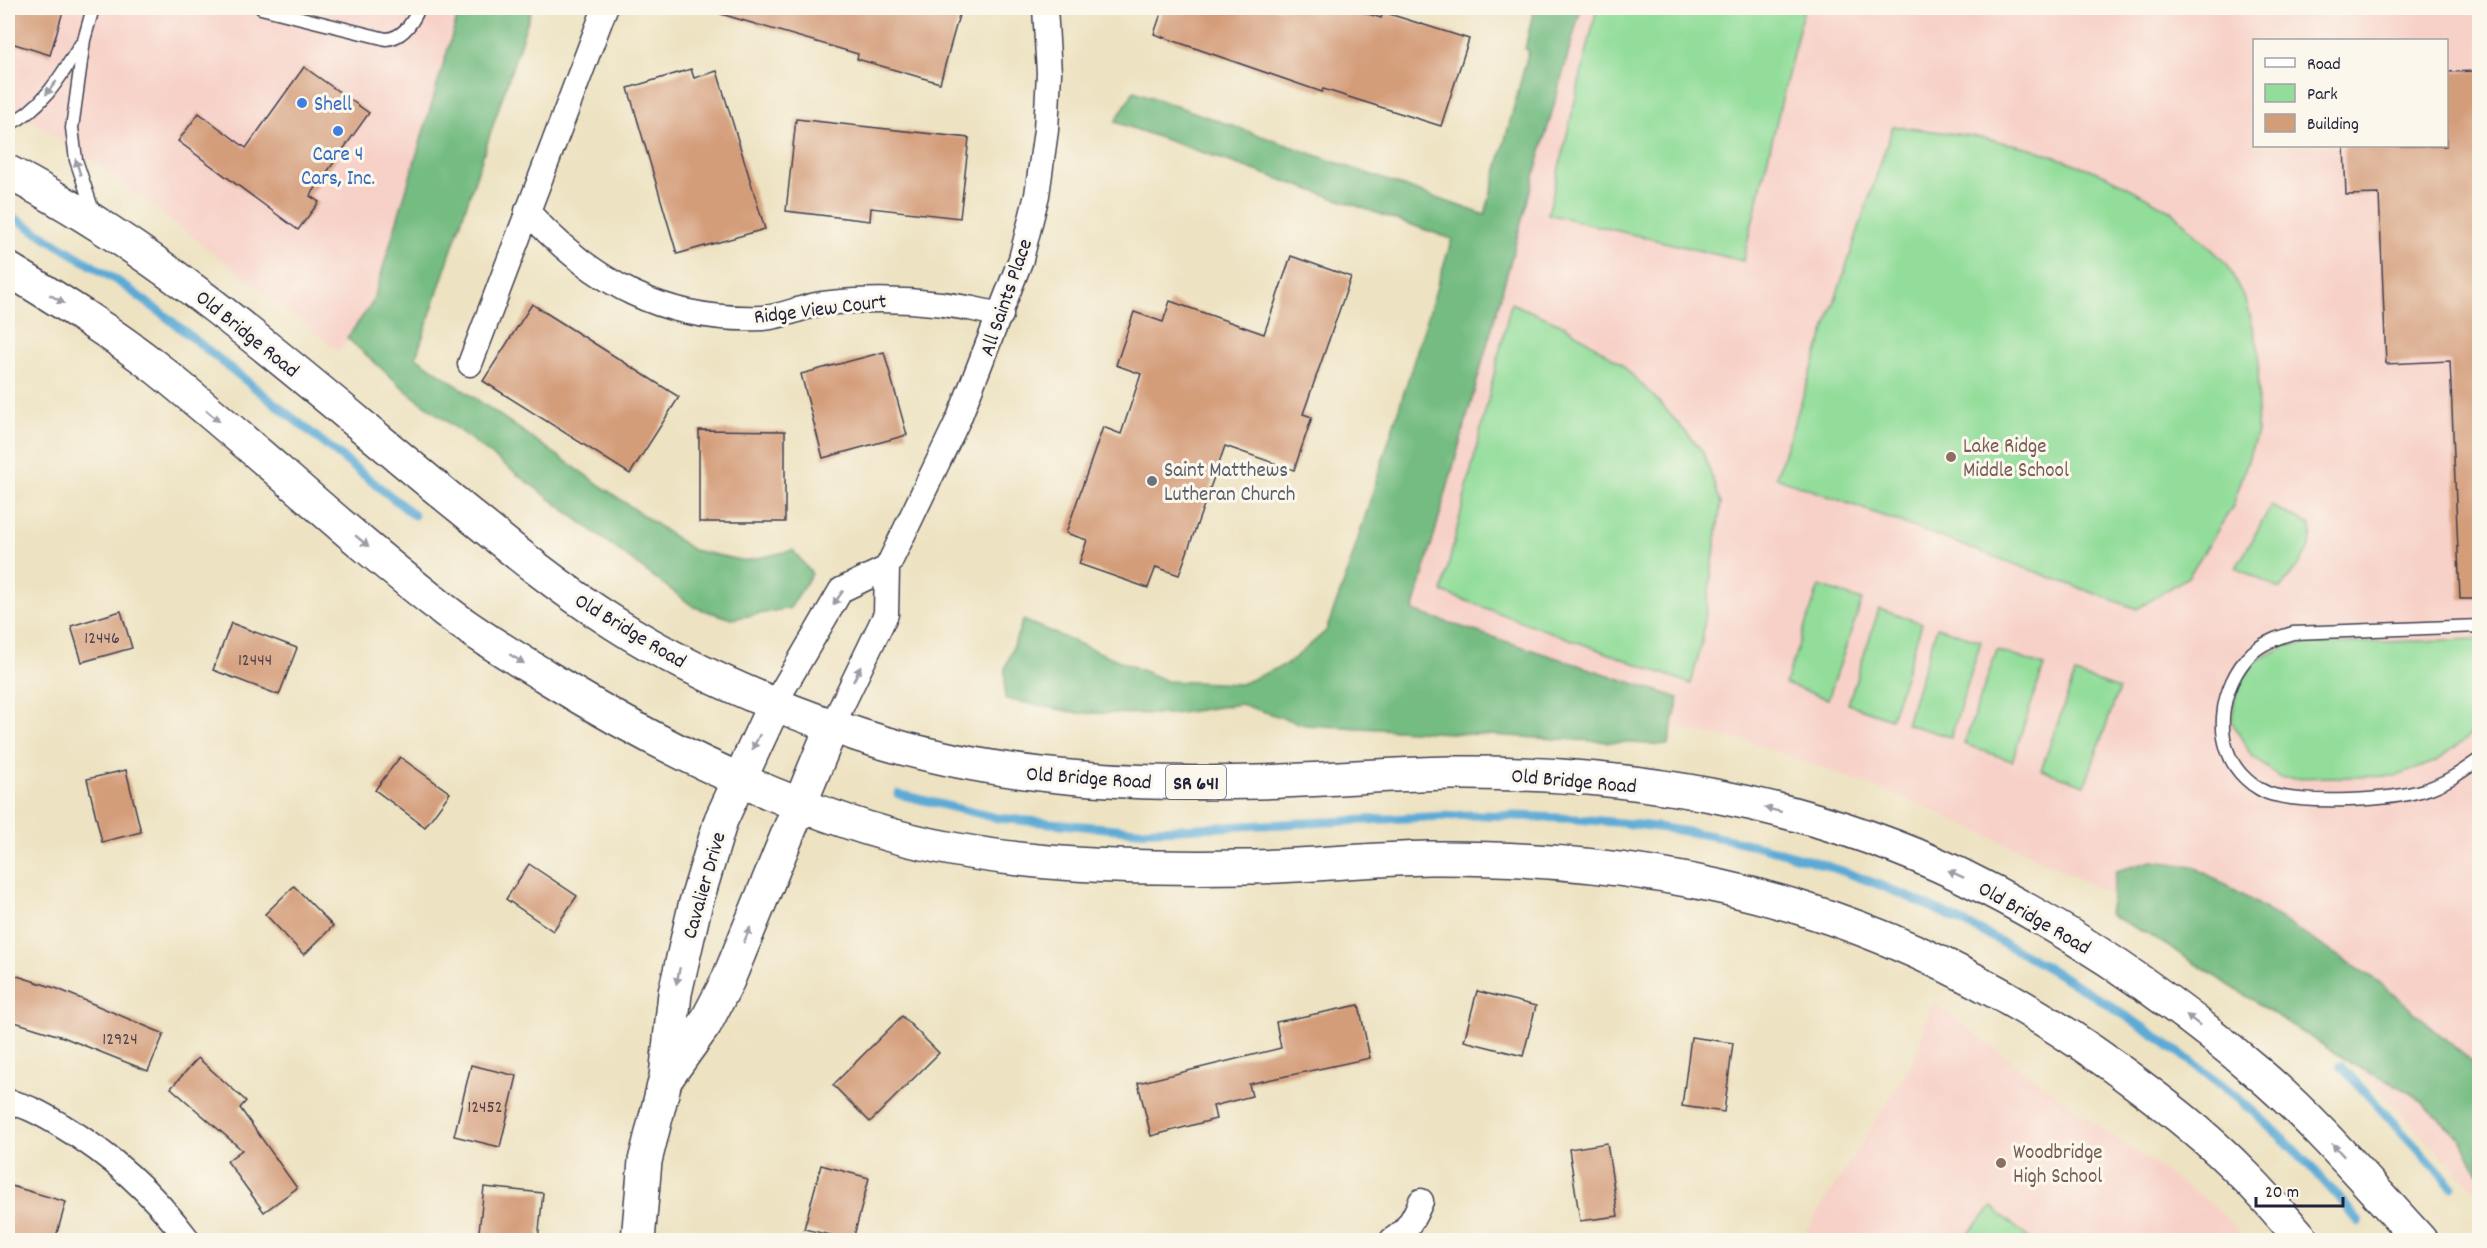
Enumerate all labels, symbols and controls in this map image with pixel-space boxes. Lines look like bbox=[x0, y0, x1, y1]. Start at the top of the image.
legend bbox=[2253, 39, 2448, 147]
text: Road bbox=[2307, 53, 2341, 78]
one-way arrow bbox=[46, 81, 58, 96]
text: Park bbox=[2307, 83, 2338, 108]
place label: Shell bbox=[314, 91, 352, 121]
marker: Shell bbox=[295, 96, 309, 110]
text: Building bbox=[2307, 113, 2359, 138]
marker: Care 4 Cars, Inc. bbox=[331, 124, 345, 138]
place label: Care 4 Cars, Inc. bbox=[301, 141, 375, 195]
one-way arrow bbox=[73, 158, 82, 176]
street label: All Saints Place bbox=[974, 235, 1042, 361]
street label: Old Bridge Road bbox=[188, 284, 304, 387]
street label: Ridge View Court bbox=[753, 288, 888, 334]
one-way arrow bbox=[49, 294, 66, 304]
one-way arrow bbox=[205, 409, 221, 422]
place label: Lake Ridge Middle School bbox=[1963, 433, 2069, 487]
marker: Lake Ridge Middle School bbox=[1944, 450, 1958, 464]
place label: Saint Matthews Lutheran Church bbox=[1164, 457, 1295, 511]
marker: Saint Matthews Lutheran Church bbox=[1145, 474, 1159, 488]
one-way arrow bbox=[354, 535, 370, 548]
street label: Old Bridge Road bbox=[568, 587, 691, 678]
one-way arrow bbox=[832, 589, 844, 605]
house number: 12446 bbox=[84, 627, 120, 652]
house number: 12444 bbox=[238, 649, 272, 674]
one-way arrow bbox=[509, 654, 525, 665]
one-way arrow bbox=[853, 665, 862, 682]
one-way arrow bbox=[752, 733, 761, 750]
street label: Old Bridge Road bbox=[1025, 761, 1153, 799]
street label: Old Bridge Road bbox=[1510, 763, 1638, 803]
road number: SR 641 bbox=[1166, 765, 1226, 799]
one-way arrow bbox=[1763, 804, 1782, 814]
street label: Cavalier Drive bbox=[676, 829, 735, 943]
one-way arrow bbox=[1948, 869, 1965, 878]
street label: Old Bridge Road bbox=[1972, 875, 2095, 964]
one-way arrow bbox=[742, 927, 751, 944]
one-way arrow bbox=[673, 967, 682, 986]
one-way arrow bbox=[2185, 1014, 2201, 1027]
house number: 12924 bbox=[102, 1028, 138, 1053]
house number: 12452 bbox=[467, 1096, 503, 1121]
place label: Woodbridge High School bbox=[2013, 1139, 2103, 1193]
one-way arrow bbox=[2331, 1143, 2345, 1158]
marker: Woodbridge High School bbox=[1994, 1156, 2008, 1170]
scale bar bbox=[2256, 1170, 2343, 1208]
text: 20 m bbox=[2265, 1181, 2299, 1206]

